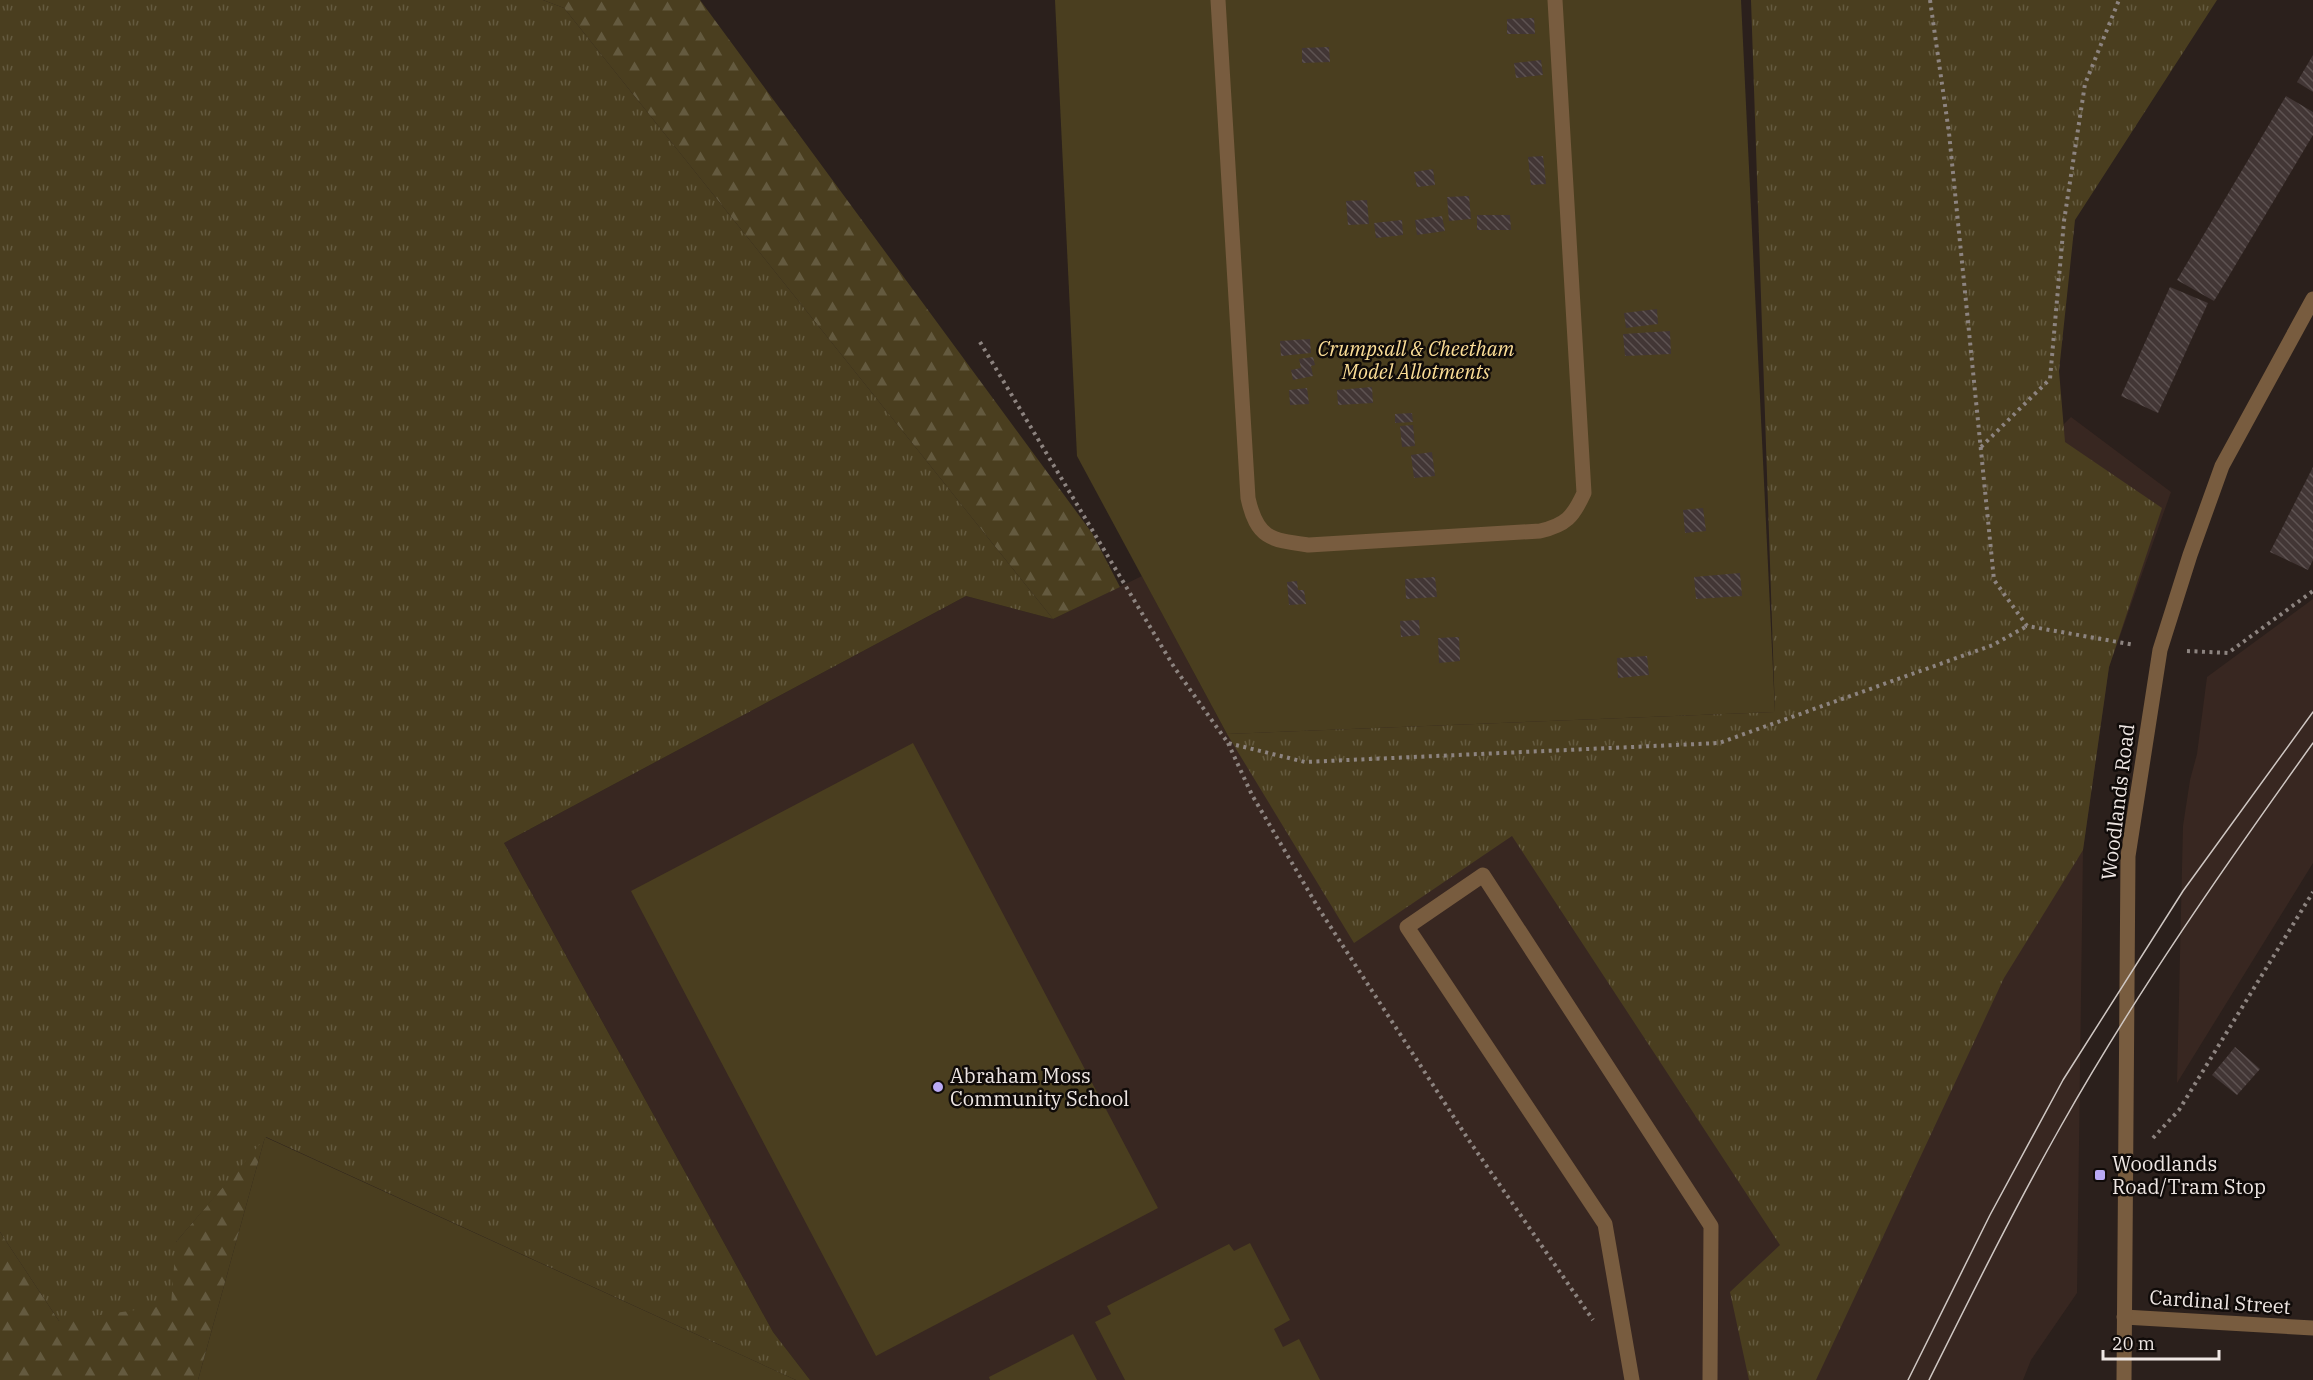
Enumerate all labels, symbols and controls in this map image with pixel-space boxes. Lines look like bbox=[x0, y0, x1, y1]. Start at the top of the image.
park label: Crumpsall & Cheetham Model Allotments bbox=[1318, 335, 1515, 385]
street label: Woodlands Road bbox=[2095, 722, 2141, 882]
place label: Abraham Moss Community School bbox=[950, 1062, 1129, 1112]
marker: Abraham Moss Community School bbox=[931, 1080, 945, 1094]
place label: Woodlands Road/Tram Stop bbox=[2112, 1150, 2266, 1200]
marker: Woodlands Road/Tram Stop bbox=[2093, 1168, 2107, 1182]
street label: Cardinal Street bbox=[2148, 1283, 2292, 1320]
scale bar bbox=[2103, 1323, 2218, 1361]
text: 20 m bbox=[2112, 1332, 2155, 1355]

